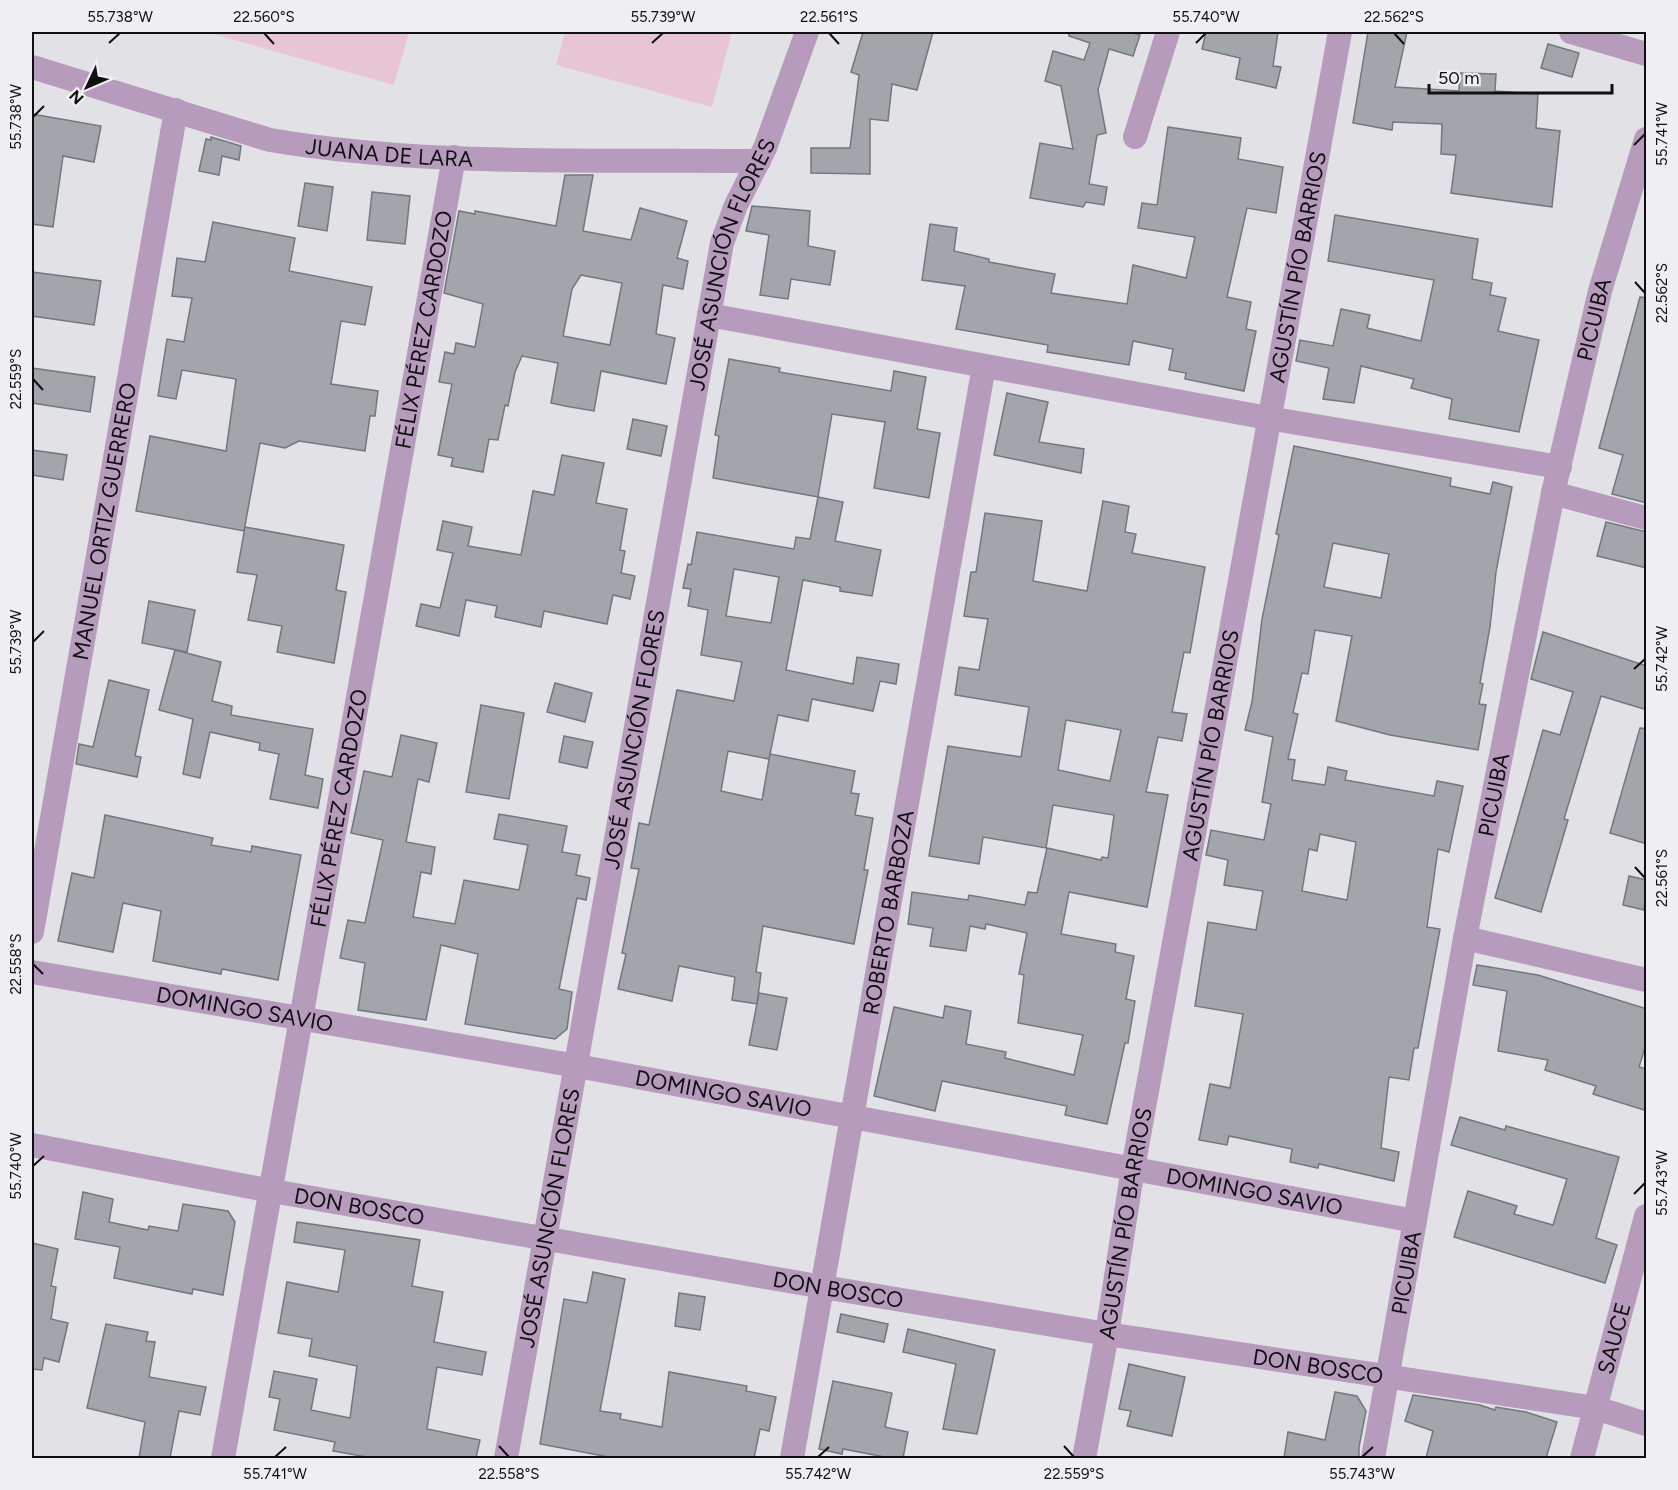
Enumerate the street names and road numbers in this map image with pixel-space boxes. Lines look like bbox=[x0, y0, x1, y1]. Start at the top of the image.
street label: JUANA DE LARA bbox=[304, 132, 474, 172]
street label: JOSÉ ASUNCIÓN FLORES bbox=[683, 135, 781, 393]
street label: AGUSTÍN PÍO BARRIOS bbox=[1263, 149, 1331, 385]
street label: FÉLIX PÉREZ CARDOZO bbox=[389, 208, 458, 451]
street label: PICUIBA bbox=[1571, 274, 1617, 364]
street label: MANUEL ORTIZ GUERRERO bbox=[66, 380, 142, 662]
street label: JOSÉ ASUNCIÓN FLORES bbox=[597, 607, 670, 871]
street label: AGUSTÍN PÍO BARRIOS bbox=[1176, 627, 1244, 863]
street label: FÉLIX PÉREZ CARDOZO bbox=[304, 687, 373, 929]
street label: PICUIBA bbox=[1472, 751, 1515, 839]
street label: ROBERTO BARBOZA bbox=[857, 808, 919, 1017]
street label: DOMINGO SAVIO bbox=[154, 980, 335, 1037]
street label: DOMINGO SAVIO bbox=[633, 1064, 814, 1123]
street label: JOSÉ ASUNCIÓN FLORES bbox=[512, 1086, 585, 1350]
street label: AGUSTÍN PÍO BARRIOS bbox=[1093, 1105, 1157, 1341]
street label: DOMINGO SAVIO bbox=[1164, 1162, 1345, 1221]
street label: DON BOSCO bbox=[292, 1182, 426, 1231]
street label: PICUIBA bbox=[1385, 1229, 1426, 1317]
street label: DON BOSCO bbox=[771, 1265, 905, 1314]
street label: SAUCE bbox=[1591, 1299, 1636, 1377]
street label: DON BOSCO bbox=[1251, 1343, 1385, 1389]

